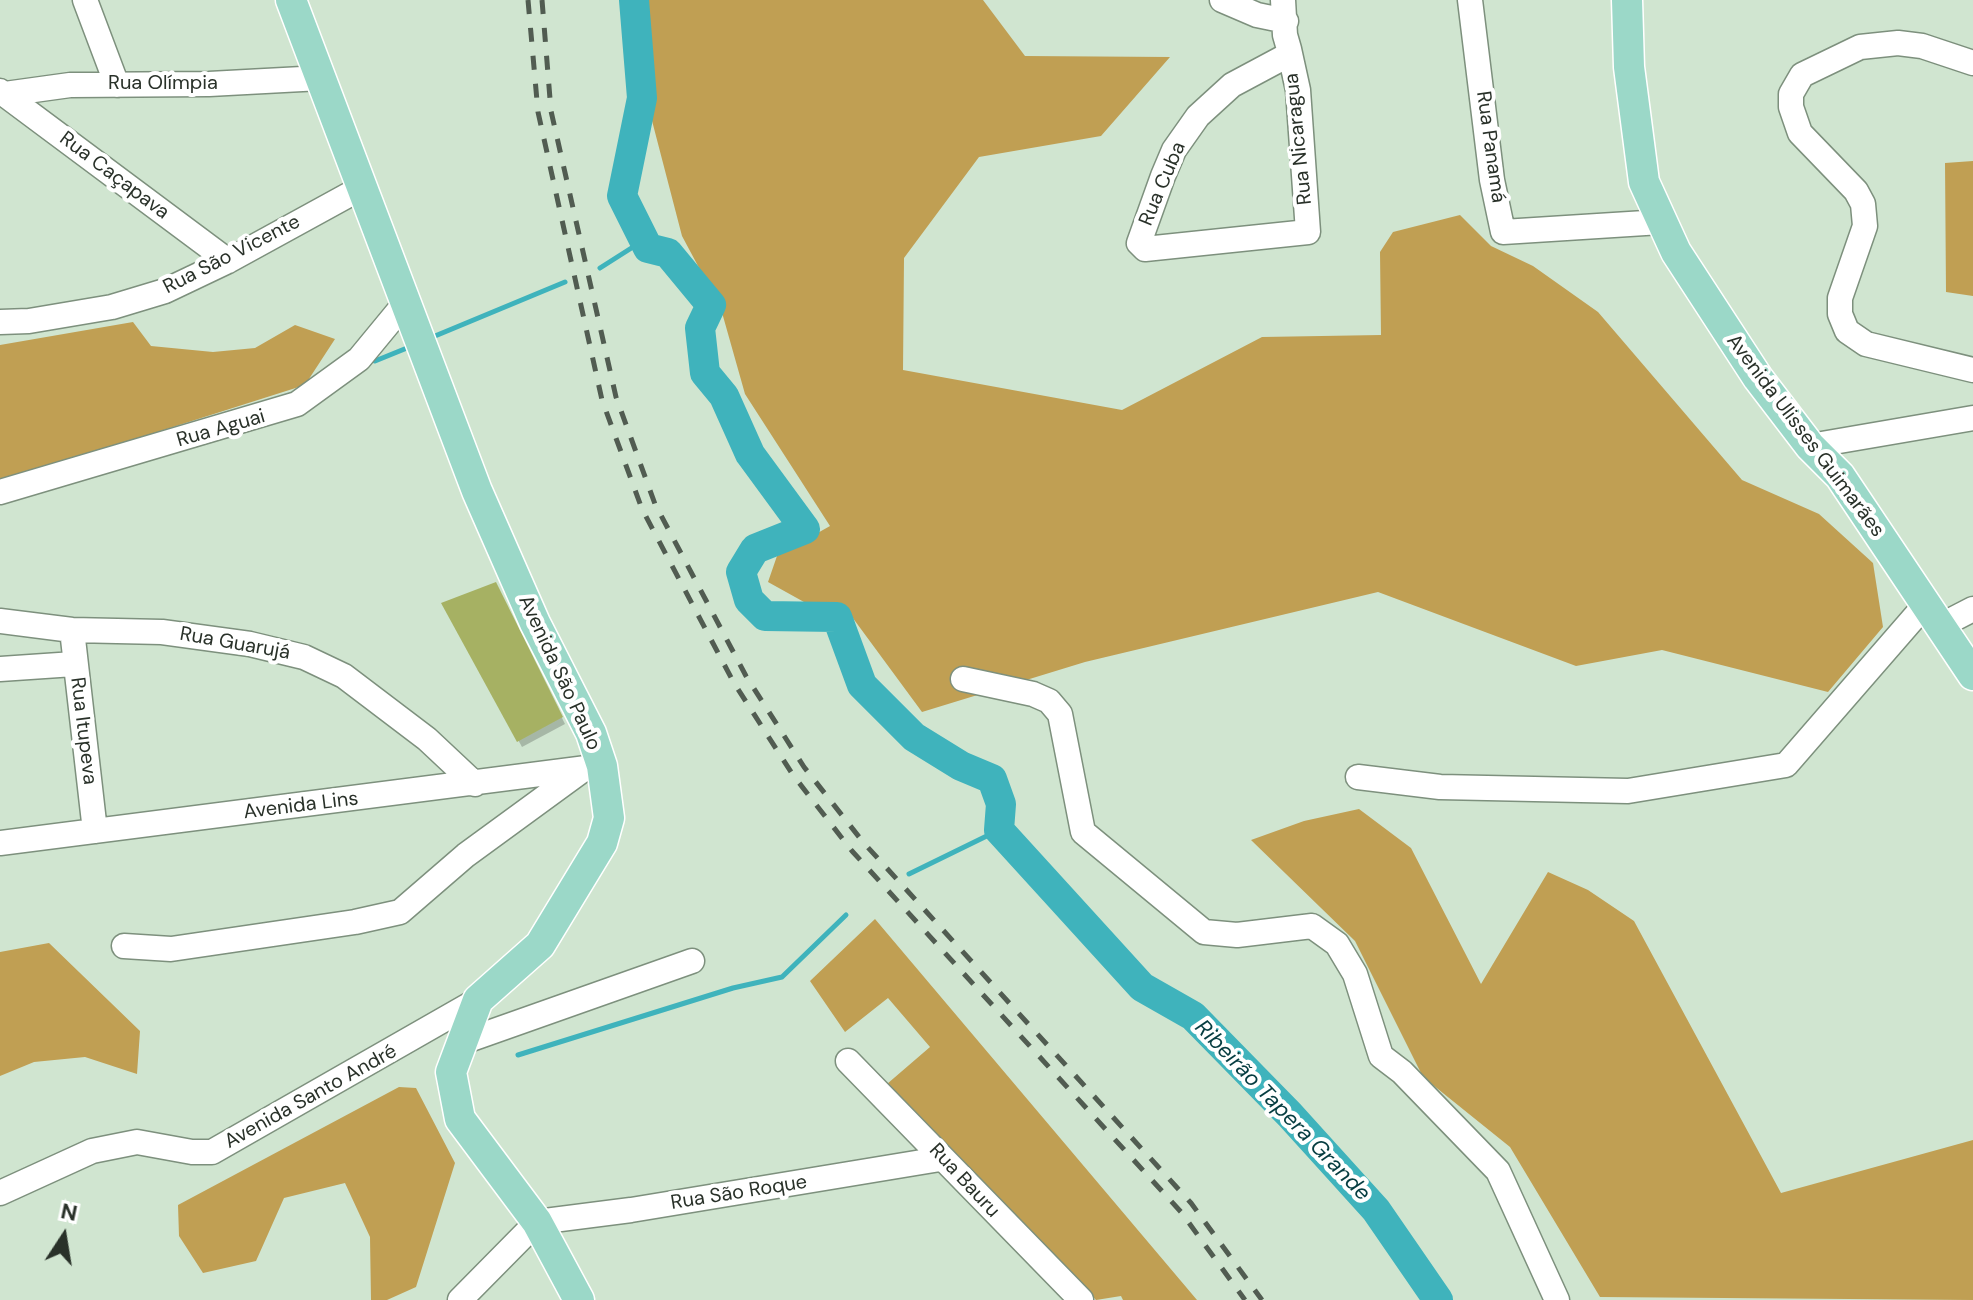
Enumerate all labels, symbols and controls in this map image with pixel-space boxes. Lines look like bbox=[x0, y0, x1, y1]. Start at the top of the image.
street label: Rua Olímpia bbox=[108, 72, 218, 96]
street label: Rua Nicaragua bbox=[1280, 72, 1318, 206]
street label: Rua Panamá bbox=[1470, 90, 1510, 204]
street label: Rua Caçapava bbox=[54, 127, 174, 225]
street label: Rua Cuba bbox=[1135, 138, 1191, 230]
street label: Rua São Vicente bbox=[159, 210, 305, 300]
street label: Avenida Ulisses Guimarães bbox=[1721, 330, 1889, 542]
street label: Rua Aguai bbox=[174, 405, 268, 453]
street label: Avenida São Paulo bbox=[513, 592, 605, 754]
street label: Rua Guarujá bbox=[178, 622, 292, 666]
street label: Rua Itupeva bbox=[65, 676, 101, 786]
street label: Avenida Lins bbox=[242, 787, 360, 825]
water label: Ribeirão Tapera Grande bbox=[1189, 1015, 1375, 1207]
street label: Avenida Santo André bbox=[221, 1040, 401, 1154]
street label: Rua Bauru bbox=[924, 1139, 1004, 1223]
street label: Rua São Roque bbox=[669, 1170, 809, 1216]
north arrow bbox=[24, 1196, 104, 1276]
text: N bbox=[58, 1196, 80, 1228]

